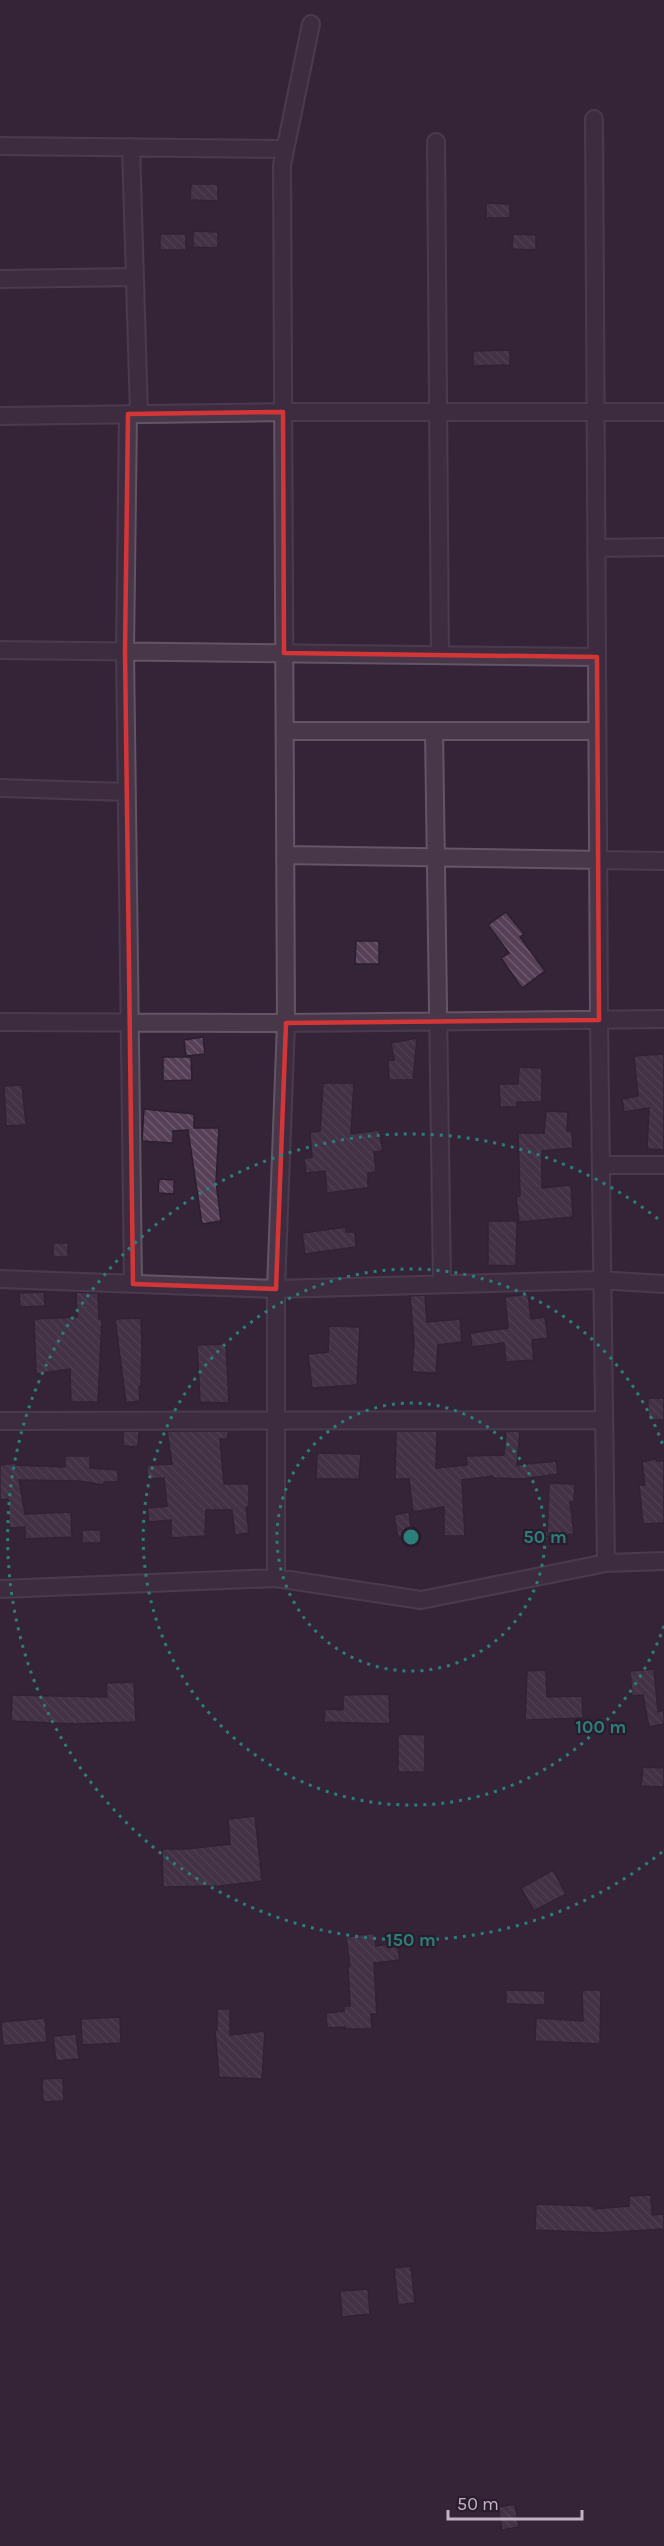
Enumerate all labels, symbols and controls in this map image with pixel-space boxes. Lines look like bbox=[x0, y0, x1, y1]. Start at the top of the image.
text: 50 m bbox=[523, 1526, 567, 1548]
centre of rings bbox=[401, 1527, 421, 1547]
text: 100 m bbox=[576, 1716, 626, 1738]
text: 150 m bbox=[386, 1929, 436, 1951]
scale bar bbox=[448, 2483, 582, 2521]
text: 50 m bbox=[457, 2493, 499, 2515]

